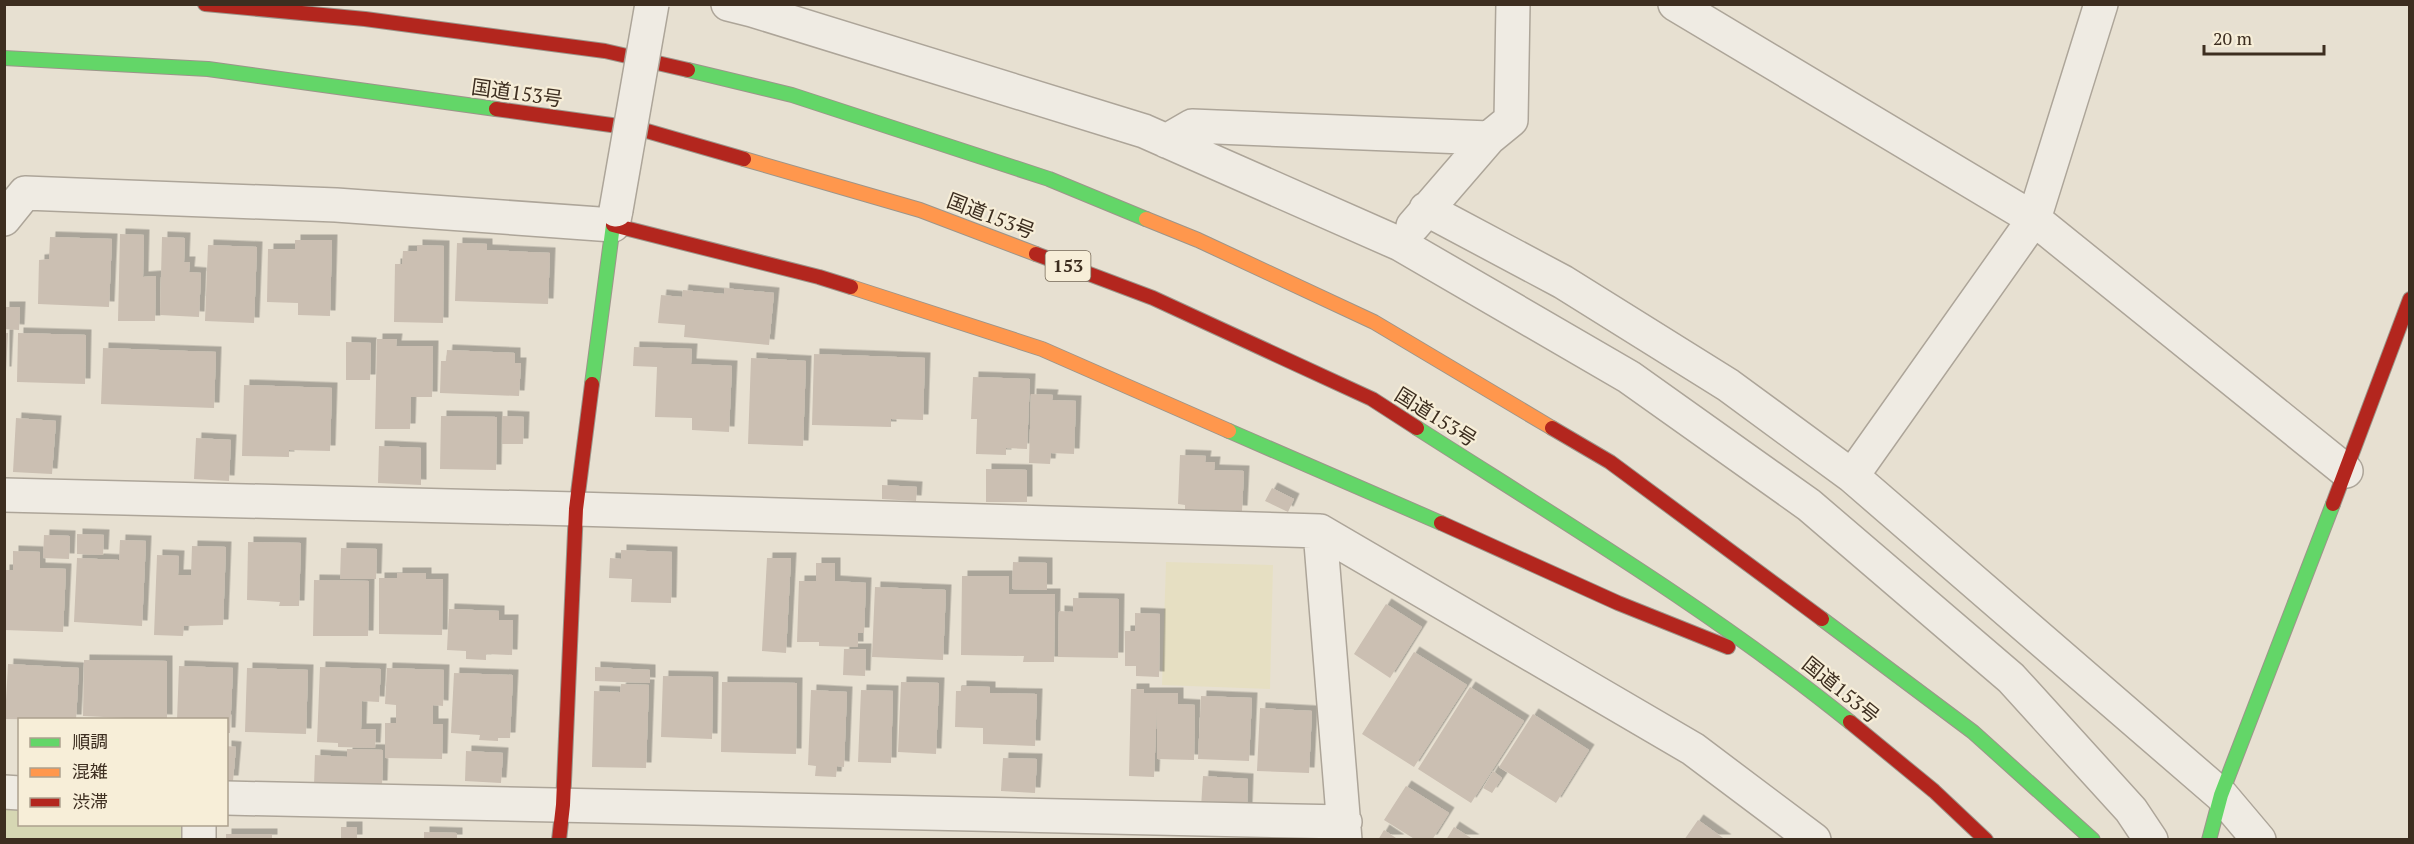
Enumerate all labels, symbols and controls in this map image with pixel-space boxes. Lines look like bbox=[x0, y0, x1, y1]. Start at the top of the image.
scale bar bbox=[2204, 18, 2324, 56]
text: 20 m bbox=[2213, 26, 2253, 50]
street label: 国道153号 bbox=[470, 73, 564, 112]
street label: 国道153号 bbox=[943, 186, 1039, 245]
road number: 153 bbox=[1046, 251, 1090, 281]
street label: 国道153号 bbox=[1390, 381, 1482, 452]
street label: 国道153号 bbox=[1797, 650, 1886, 729]
legend bbox=[18, 718, 228, 826]
text: 順調 bbox=[72, 729, 108, 753]
text: 混雑 bbox=[72, 759, 108, 783]
text: 渋滞 bbox=[72, 789, 108, 813]

